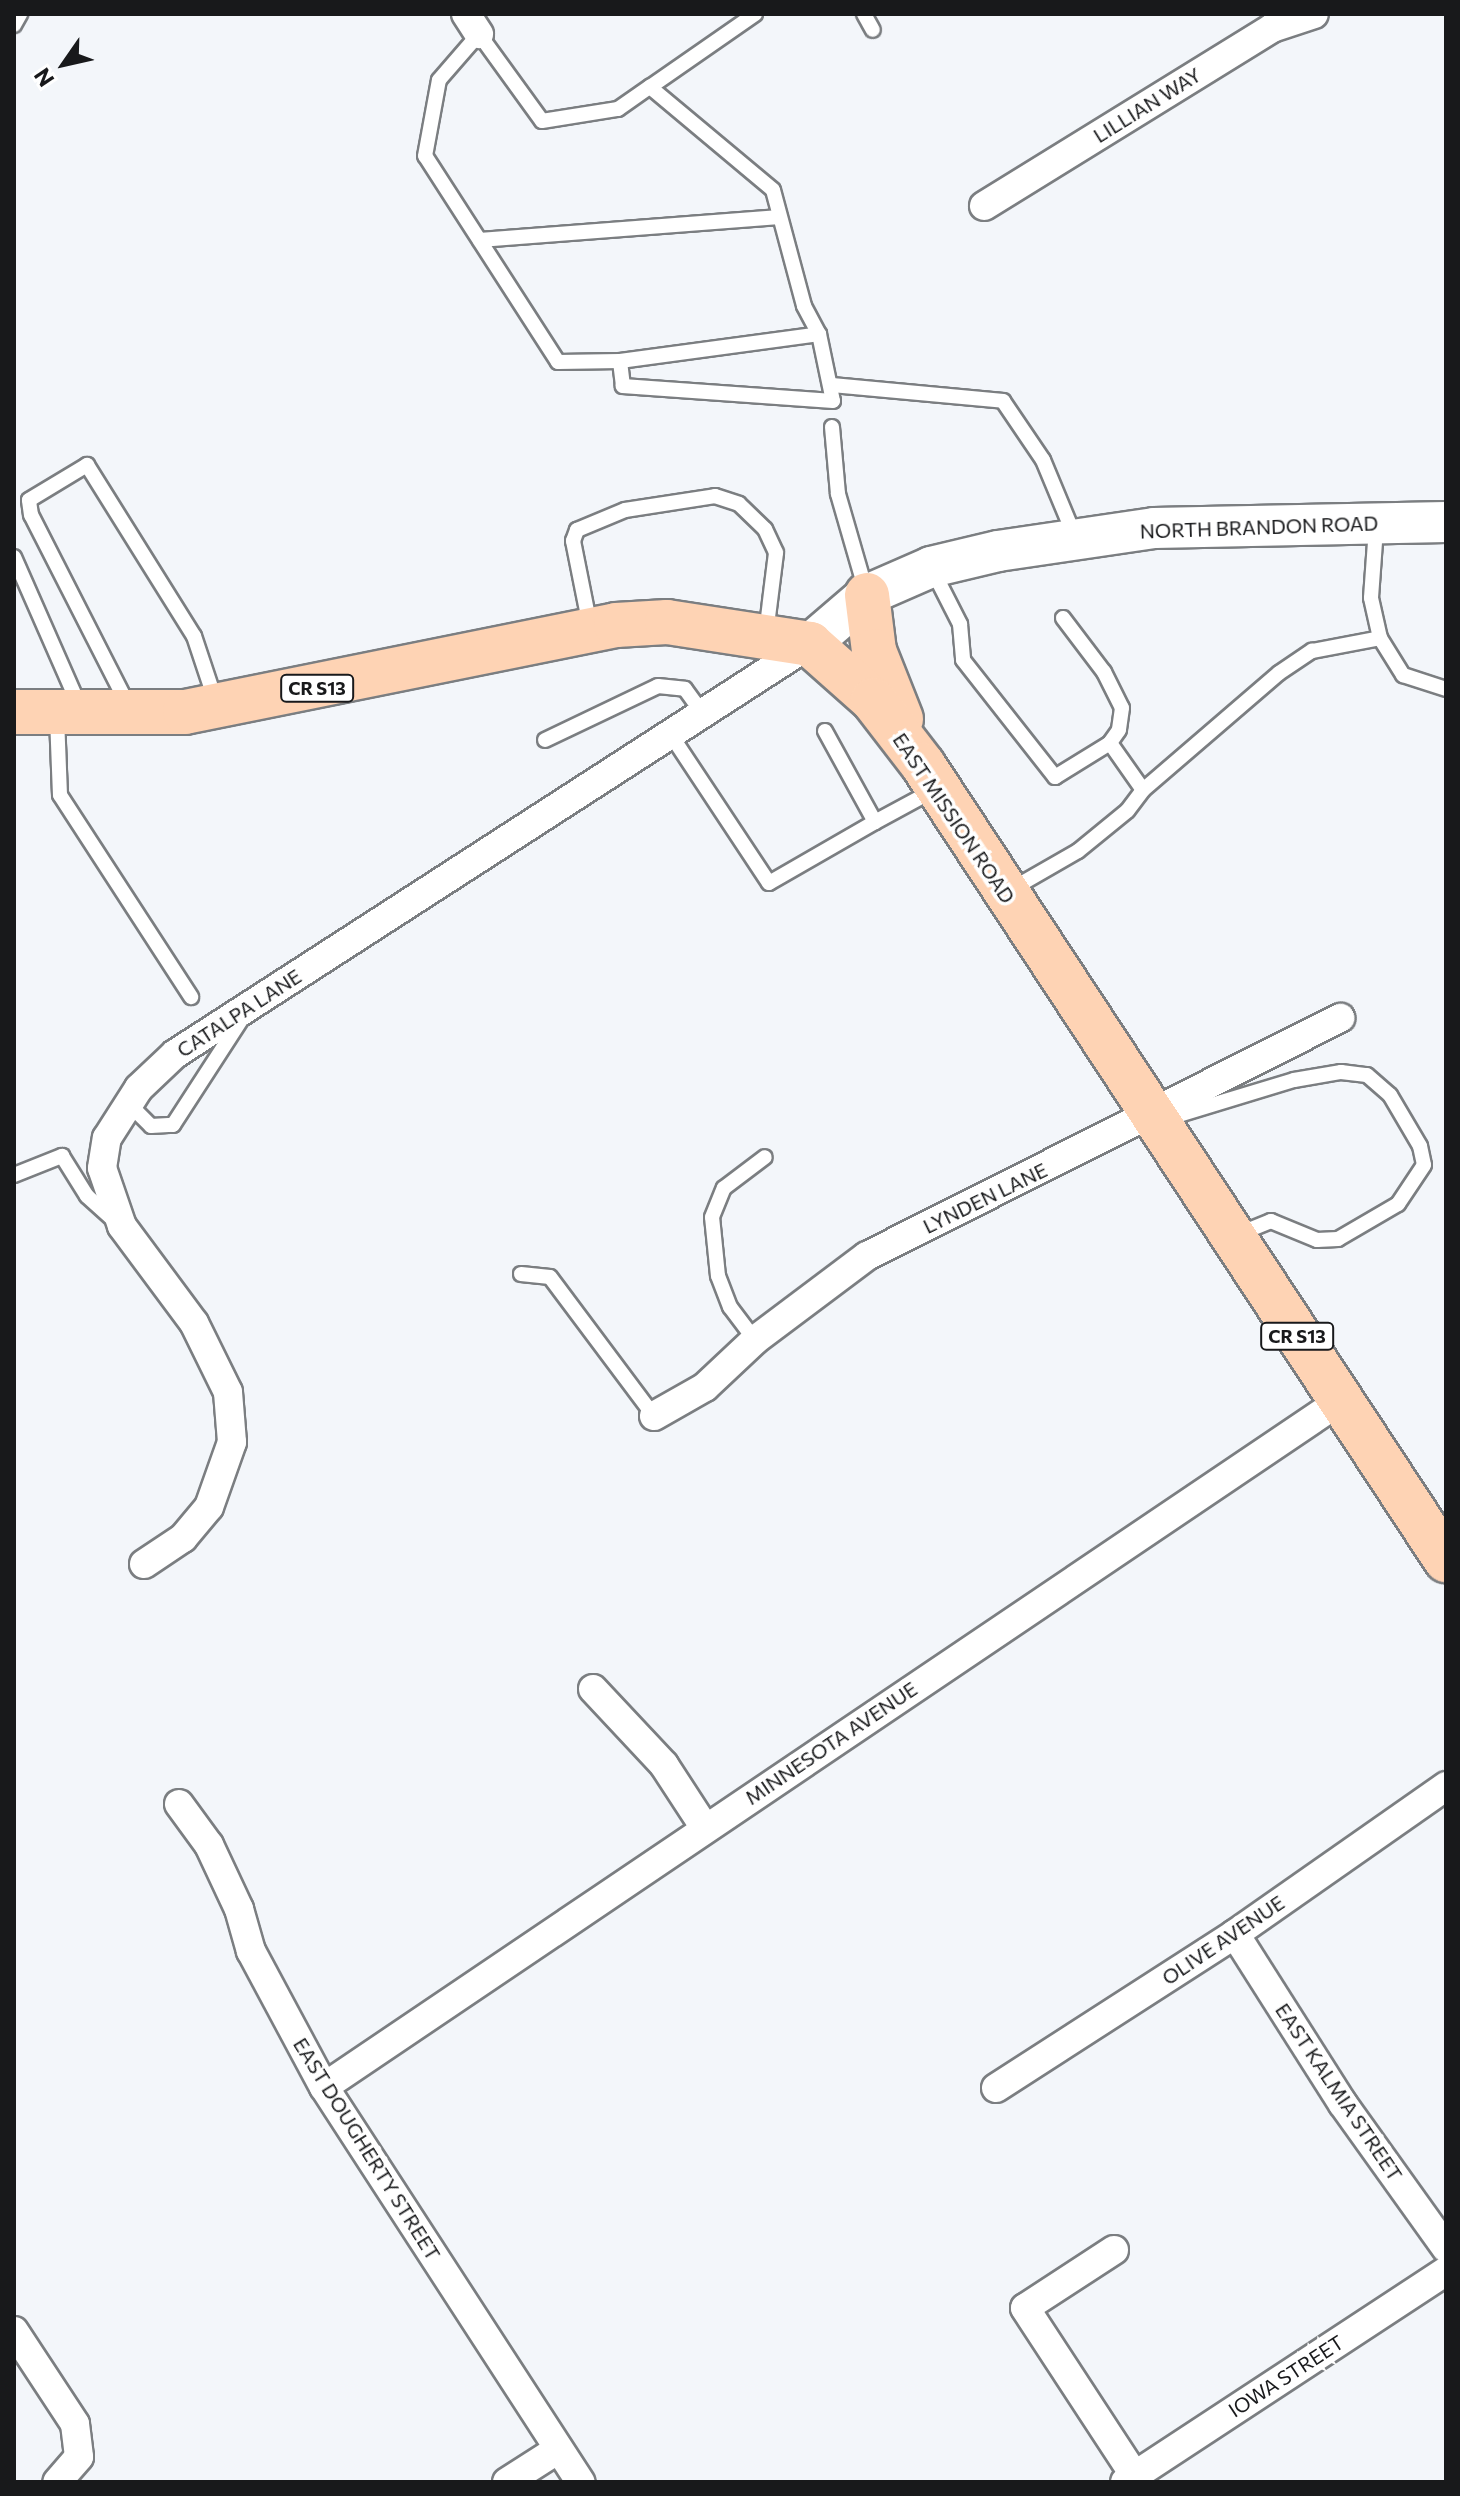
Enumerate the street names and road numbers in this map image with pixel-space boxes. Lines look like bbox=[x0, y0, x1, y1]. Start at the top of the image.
street label: LILLIAN WAY bbox=[1089, 62, 1205, 148]
street label: NORTH BRANDON ROAD bbox=[1139, 511, 1379, 543]
road number: CR S13 bbox=[279, 674, 355, 702]
street label: EAST MISSION ROAD bbox=[888, 728, 1020, 908]
street label: CATALPA LANE bbox=[172, 964, 306, 1062]
street label: LYNDEN LANE bbox=[919, 1158, 1051, 1238]
road number: CR S13 bbox=[1259, 1322, 1335, 1350]
street label: MINNESOTA AVENUE bbox=[740, 1676, 922, 1810]
street label: OLIVE AVENUE bbox=[1157, 1890, 1289, 1990]
street label: EAST KALMIA STREET bbox=[1271, 1999, 1407, 2185]
street label: EAST DOUGHERTY STREET bbox=[288, 2033, 446, 2265]
street label: IOWA STREET bbox=[1224, 2330, 1348, 2422]

